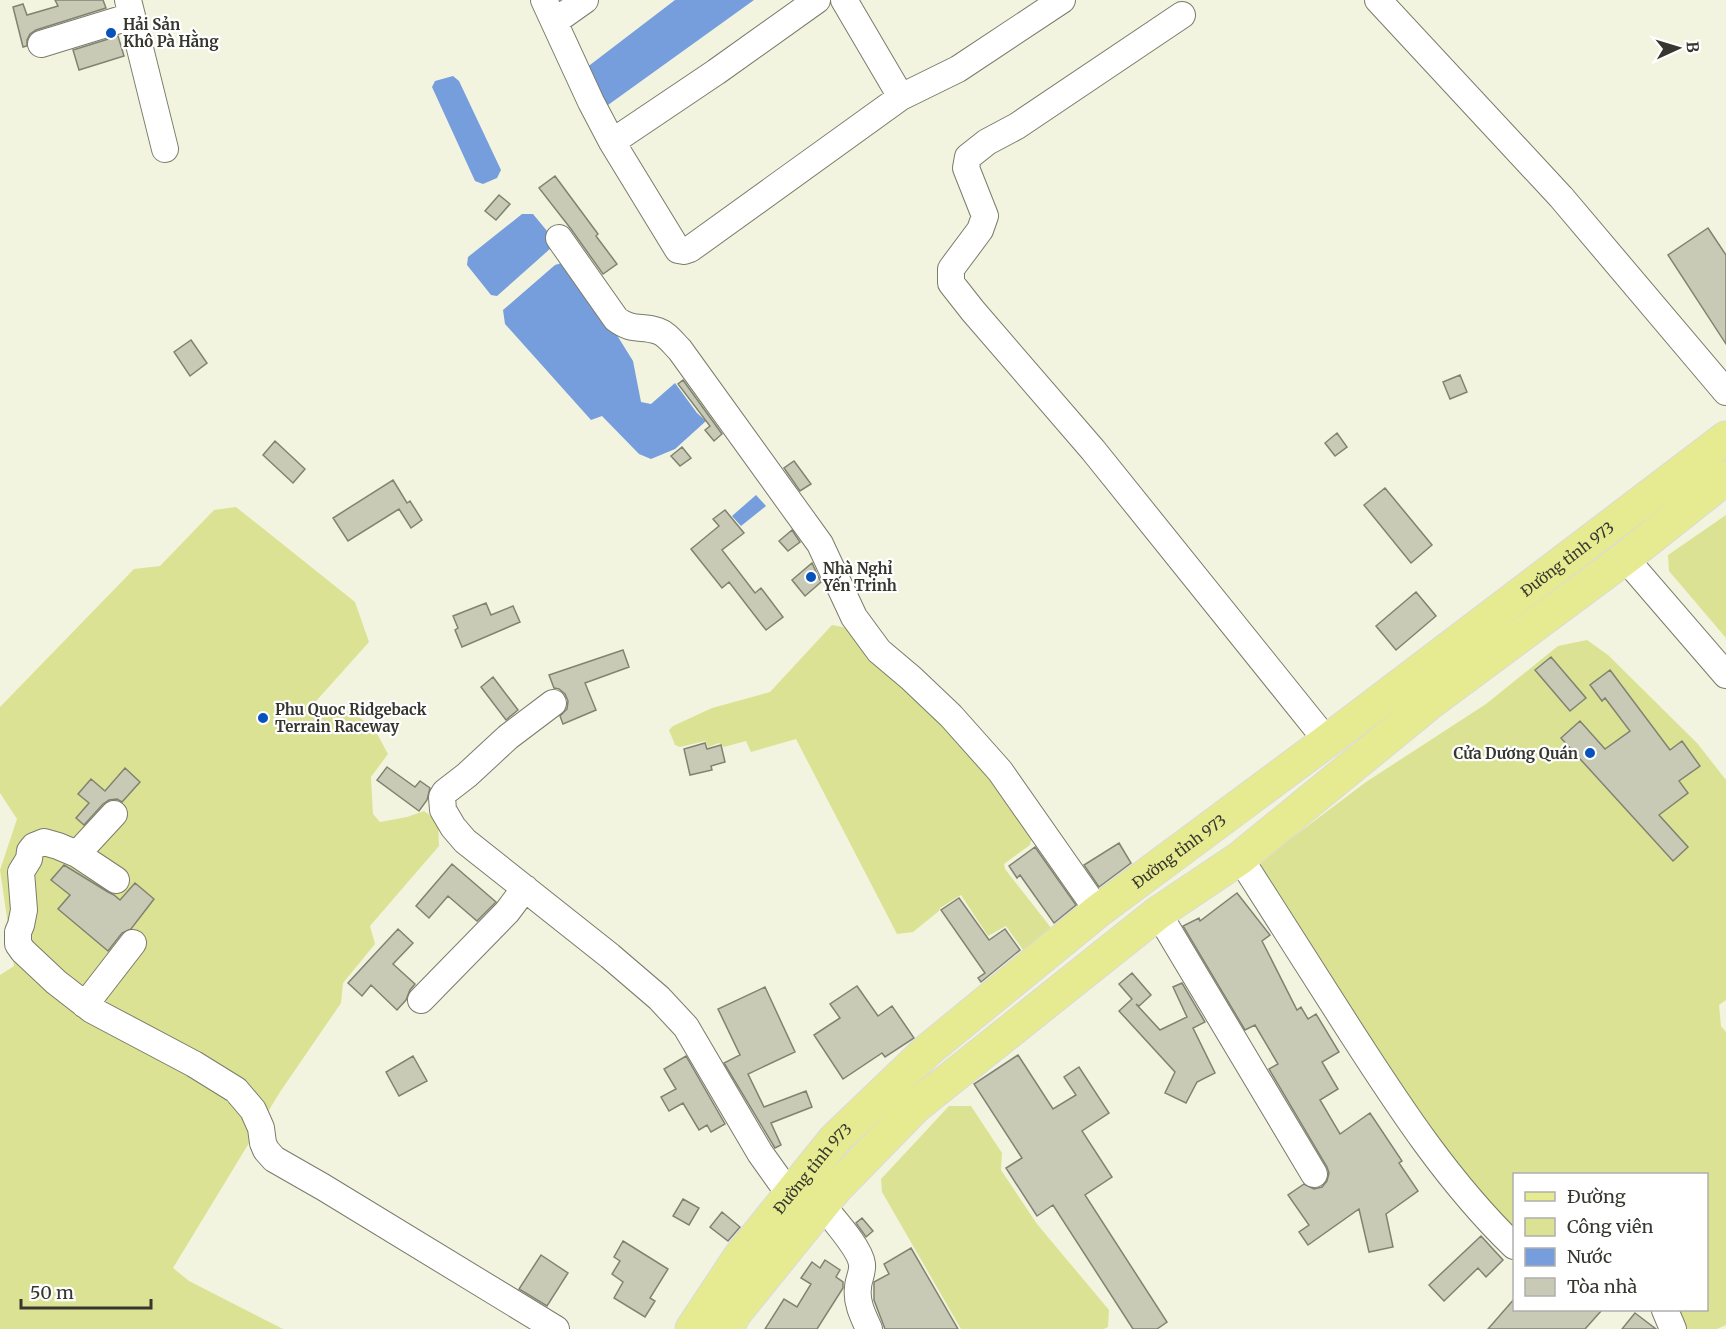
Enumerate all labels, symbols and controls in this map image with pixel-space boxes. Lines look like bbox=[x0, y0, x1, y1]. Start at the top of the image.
place label: Hải Sản Khô Pà Hằng bbox=[123, 15, 219, 51]
north arrow bbox=[1648, 18, 1708, 78]
marker: Hải Sản Khô Pà Hằng bbox=[104, 26, 118, 40]
text: B bbox=[1683, 41, 1703, 53]
street label: Đường tỉnh 973 bbox=[1517, 517, 1618, 600]
place label: Nhà Nghỉ Yến Trinh bbox=[822, 559, 897, 595]
marker: Nhà Nghỉ Yến Trinh bbox=[804, 570, 818, 584]
place label: Phu Quoc Ridgeback Terrain Raceway bbox=[275, 700, 427, 736]
marker: Phu Quoc Ridgeback Terrain Raceway bbox=[256, 711, 270, 725]
place label: Cửa Dương Quán bbox=[1454, 744, 1578, 763]
marker: Cửa Dương Quán bbox=[1583, 746, 1597, 760]
street label: Đường tỉnh 973 bbox=[1128, 810, 1230, 892]
street label: Đường tỉnh 973 bbox=[769, 1119, 855, 1217]
legend bbox=[1513, 1173, 1708, 1311]
text: Đường bbox=[1567, 1185, 1626, 1208]
text: Công viên bbox=[1567, 1215, 1653, 1238]
text: Nước bbox=[1567, 1245, 1612, 1268]
scale bar bbox=[21, 1272, 152, 1310]
text: Tòa nhà bbox=[1567, 1275, 1637, 1298]
text: 50 m bbox=[30, 1281, 74, 1304]

